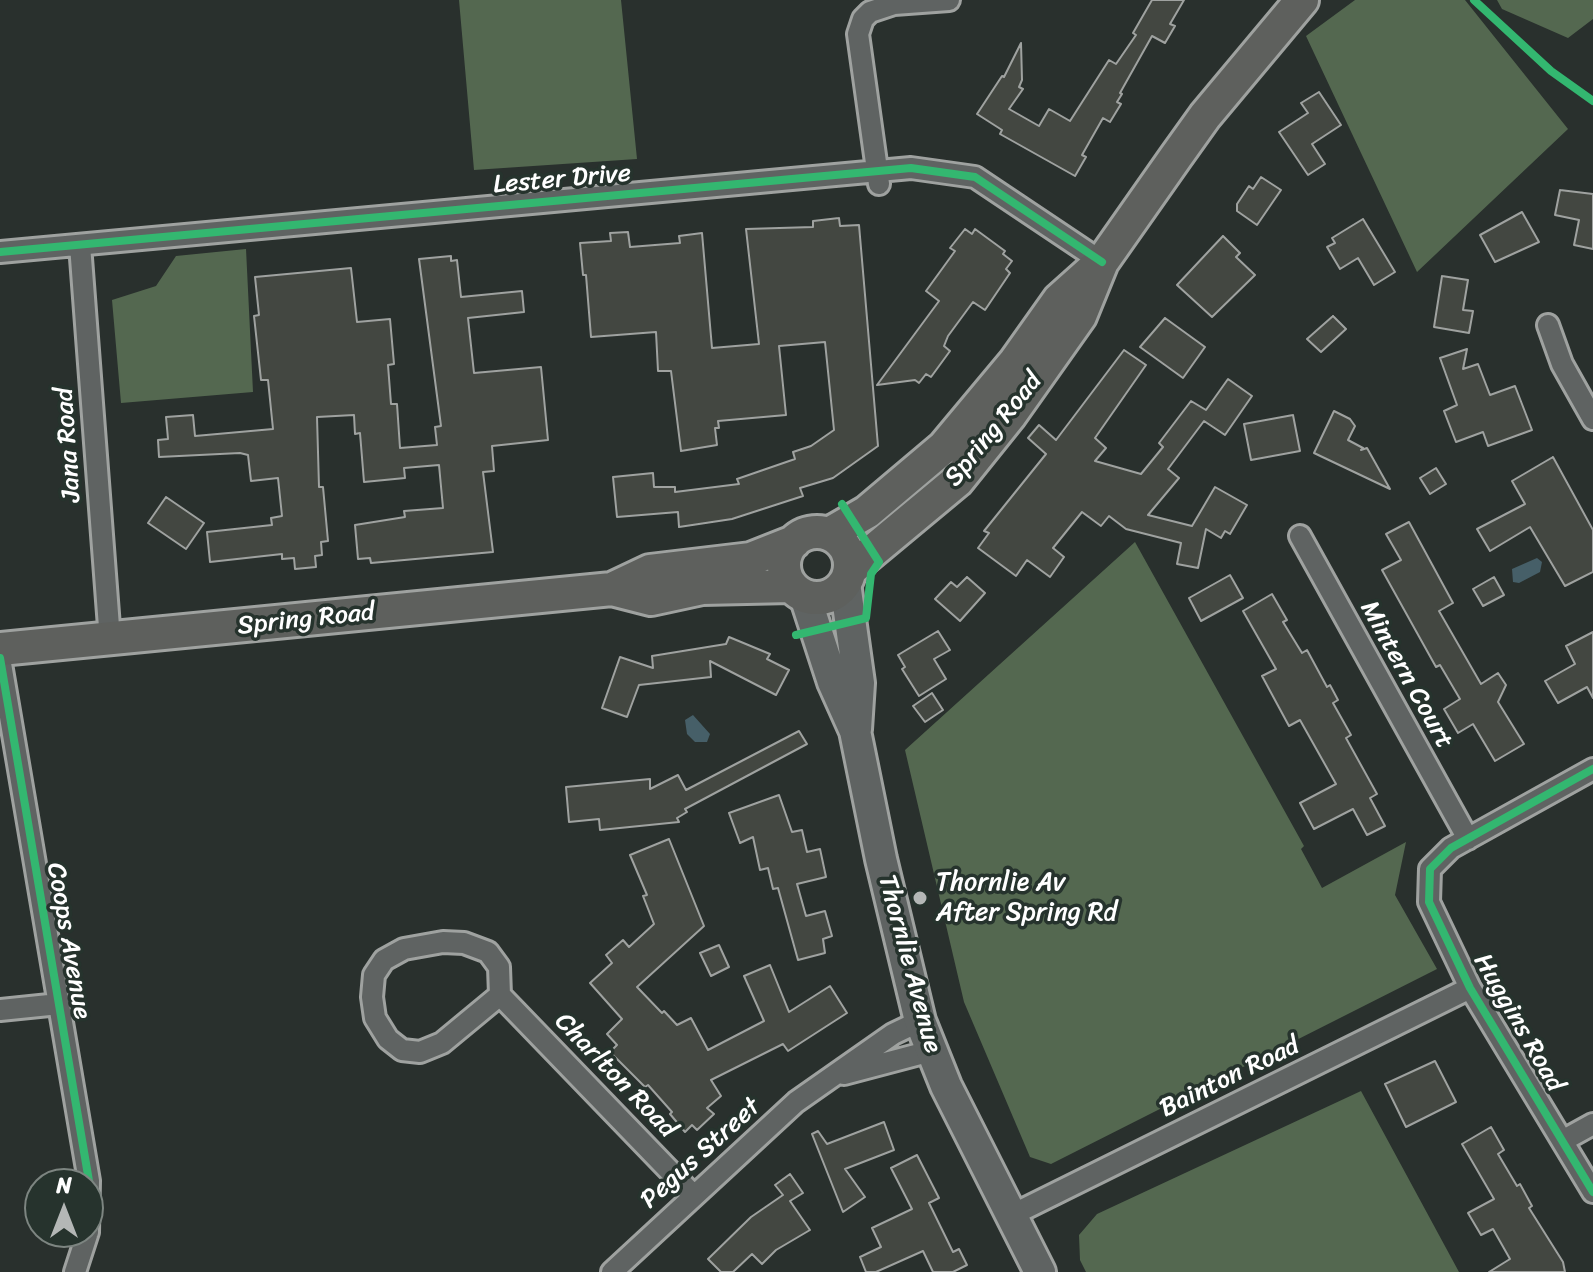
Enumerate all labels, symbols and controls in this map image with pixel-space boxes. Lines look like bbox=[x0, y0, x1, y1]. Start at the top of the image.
street label: Lester Drive bbox=[492, 158, 632, 202]
street label: Spring Road bbox=[939, 367, 1049, 493]
street label: Jana Road bbox=[49, 387, 89, 503]
street label: Mintern Court bbox=[1353, 596, 1459, 754]
street label: Spring Road bbox=[236, 597, 376, 643]
street label: Coops Avenue bbox=[39, 860, 97, 1022]
place label: Thornlie Av After Spring Rd bbox=[936, 867, 1117, 928]
street label: Thornlie Avenue bbox=[870, 872, 948, 1056]
marker: Thornlie Av After Spring Rd bbox=[911, 889, 929, 907]
street label: Huggins Road bbox=[1466, 948, 1570, 1098]
street label: Charlton Road bbox=[547, 1007, 683, 1145]
street label: Bainton Road bbox=[1155, 1031, 1305, 1125]
street label: Pegus Street bbox=[635, 1092, 767, 1216]
text: N bbox=[56, 1166, 72, 1205]
north arrow bbox=[24, 1168, 104, 1248]

